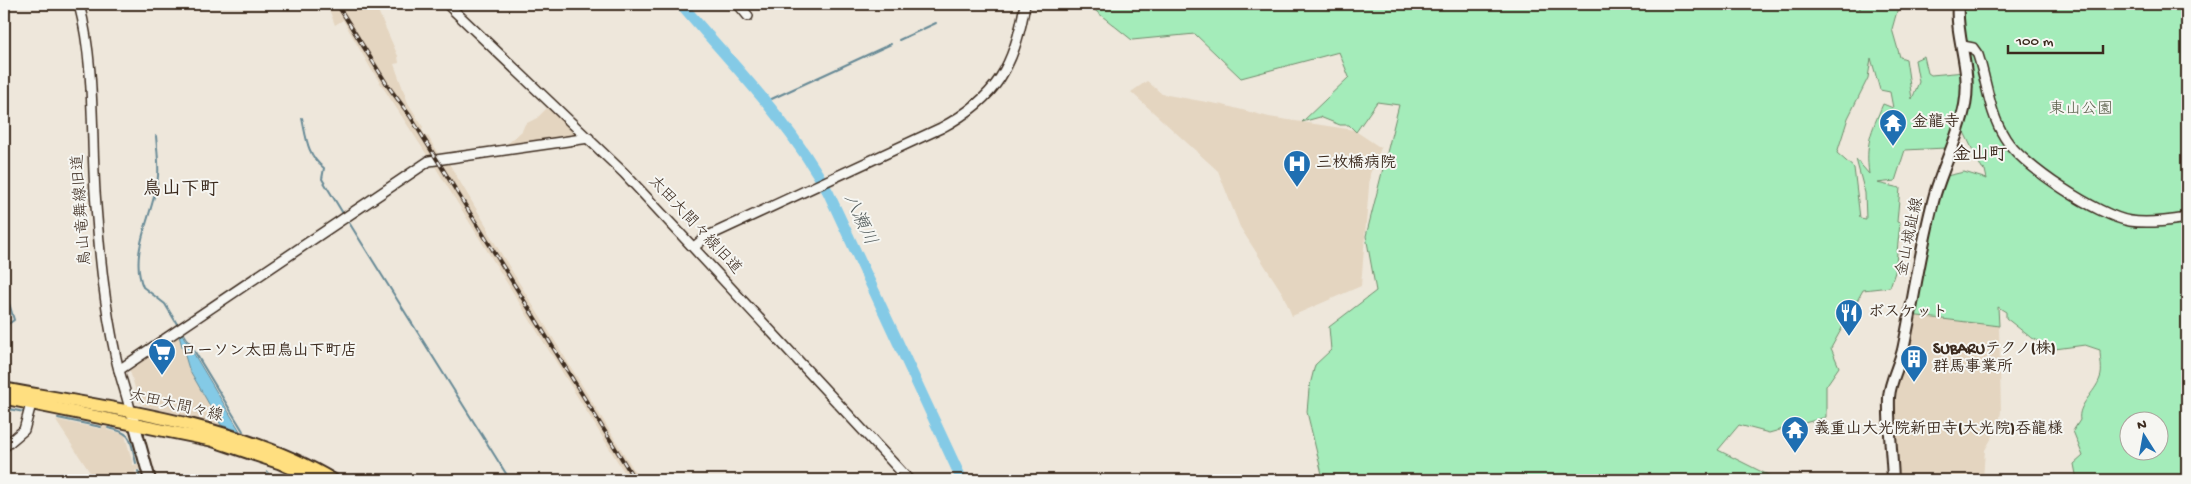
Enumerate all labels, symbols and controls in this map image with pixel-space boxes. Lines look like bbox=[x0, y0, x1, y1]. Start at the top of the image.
scale bar bbox=[2008, 22, 2104, 54]
text: 100 m bbox=[2015, 33, 2054, 51]
park label: 東山公園 bbox=[2049, 99, 2113, 120]
temple icon: 金龍寺 bbox=[1878, 108, 1908, 147]
place label: 金龍寺 bbox=[1912, 112, 1960, 133]
district label: 金山町 bbox=[1953, 144, 2007, 166]
hospital icon: 三枚橋病院 bbox=[1282, 149, 1312, 188]
street label: 鳥山竜舞線旧道 bbox=[68, 153, 96, 267]
place label: 三枚橋病院 bbox=[1316, 153, 1396, 174]
street label: 太田大間々線旧道 bbox=[643, 171, 746, 279]
district label: 鳥山下町 bbox=[143, 178, 219, 202]
water label: 八瀬川 bbox=[838, 191, 881, 249]
street label: 金山城趾線 bbox=[1891, 195, 1929, 278]
restaurant icon: ボスケット bbox=[1834, 298, 1864, 337]
place label: ボスケット bbox=[1868, 303, 1948, 323]
supermarket icon: ローソン太田鳥山下町店 bbox=[147, 337, 177, 376]
place label: SUBARUテクノ(株) 群馬事業所 bbox=[1933, 340, 2056, 378]
place label: ローソン太田鳥山下町店 bbox=[181, 341, 357, 362]
building icon: SUBARUテクノ(株) 群馬事業所 bbox=[1899, 344, 1929, 383]
street label: 太田大間々線 bbox=[127, 385, 225, 427]
north arrow bbox=[2118, 412, 2168, 462]
temple icon: 義重山大光院新田寺(大光院)吞龍様 bbox=[1780, 415, 1810, 454]
text: N bbox=[2136, 416, 2148, 435]
place label: 義重山大光院新田寺(大光院)吞龍様 bbox=[1814, 419, 2063, 440]

